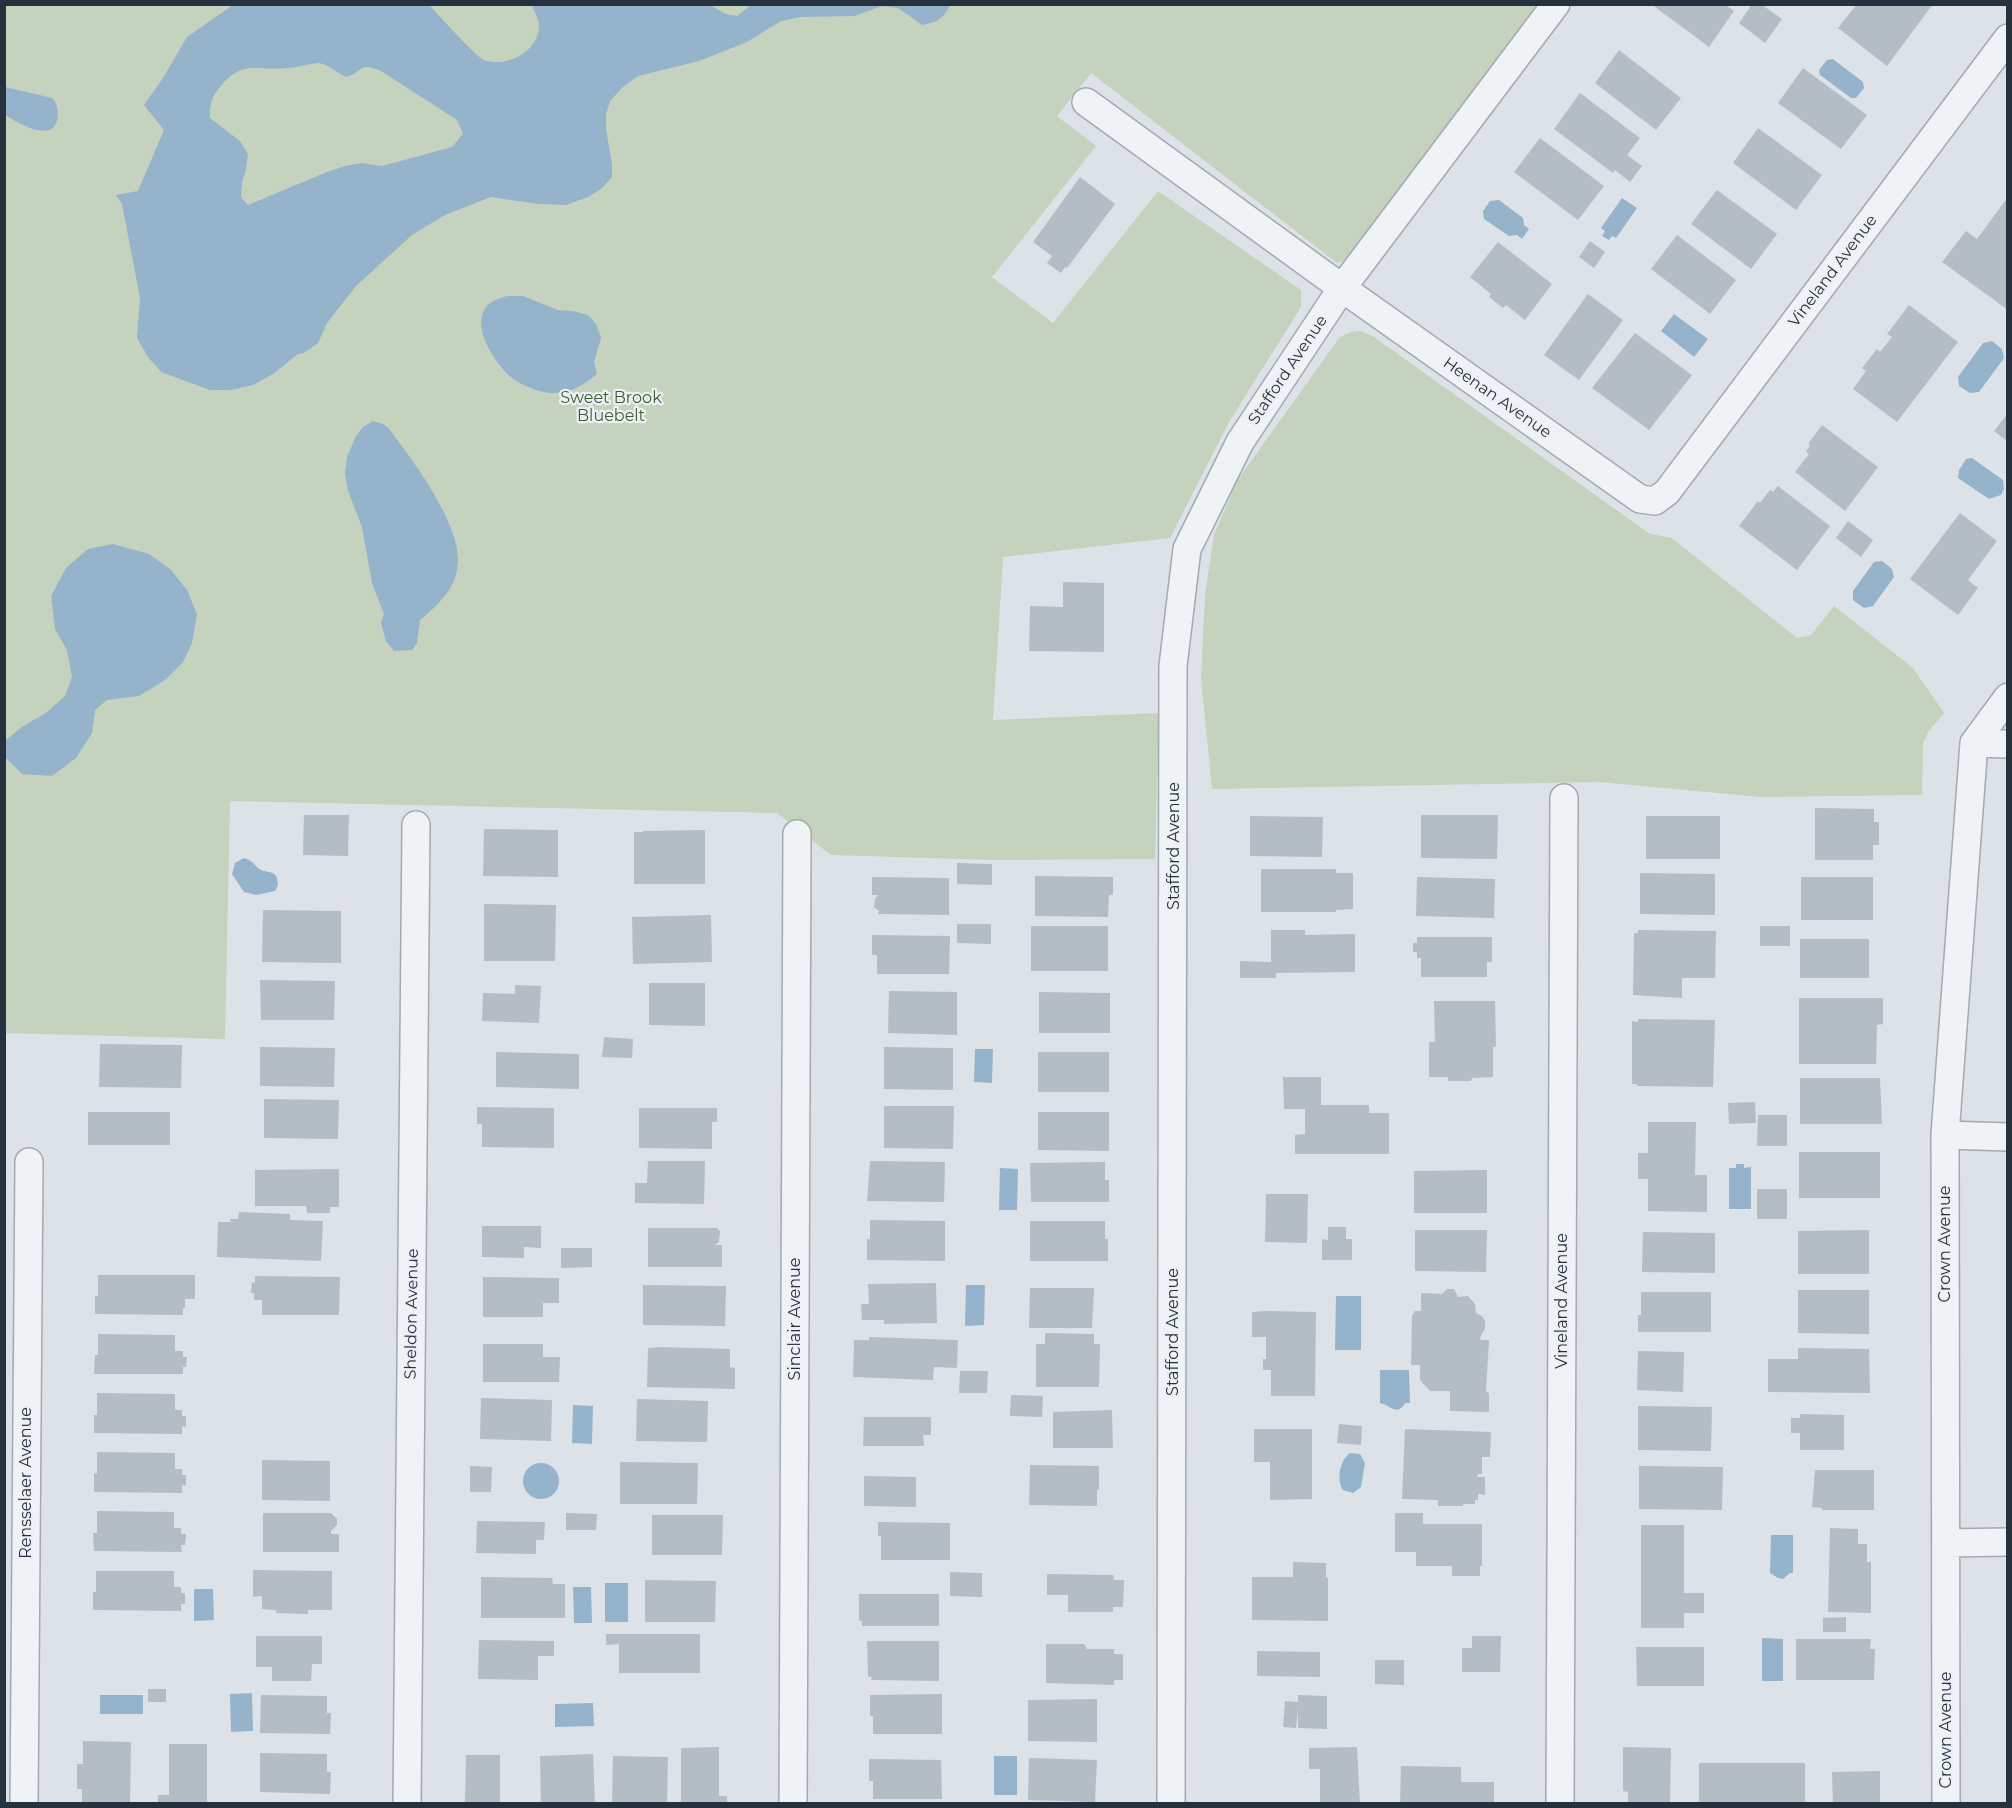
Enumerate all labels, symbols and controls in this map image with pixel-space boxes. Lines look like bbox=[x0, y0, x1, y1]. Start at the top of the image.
street label: Vineland Avenue bbox=[1785, 211, 1881, 331]
street label: Stafford Avenue bbox=[1244, 312, 1332, 428]
street label: Heenan Avenue bbox=[1439, 353, 1555, 443]
park label: Sweet Brook Bluebelt bbox=[560, 388, 662, 426]
street label: Stafford Avenue bbox=[1164, 782, 1184, 910]
street label: Crown Avenue bbox=[1935, 1186, 1955, 1302]
street label: Vineland Avenue bbox=[1552, 1233, 1572, 1369]
street label: Sheldon Avenue bbox=[401, 1248, 423, 1380]
street label: Sinclair Avenue bbox=[785, 1258, 805, 1380]
street label: Stafford Avenue bbox=[1163, 1268, 1183, 1396]
street label: Rensselaer Avenue bbox=[16, 1407, 36, 1559]
street label: Crown Avenue bbox=[1936, 1672, 1956, 1788]

